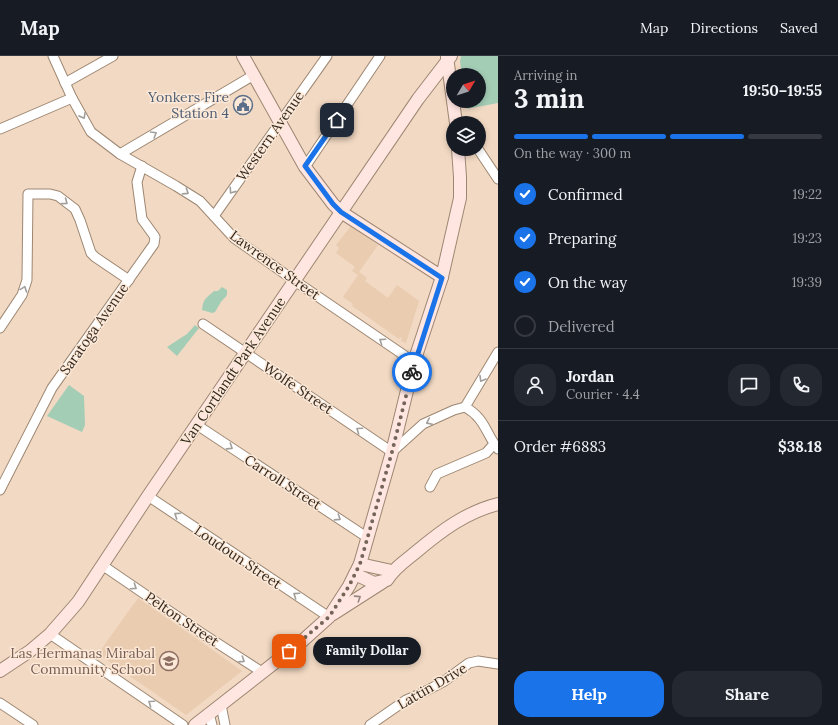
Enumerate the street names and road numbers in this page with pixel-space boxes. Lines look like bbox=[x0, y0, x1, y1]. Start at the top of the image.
street label: Western Avenue bbox=[232, 87, 308, 185]
street label: Lawrence Street bbox=[226, 226, 324, 304]
street label: Saratoga Avenue bbox=[56, 279, 133, 378]
street label: Van Cortlandt Park Avenue bbox=[176, 293, 290, 449]
street label: Wolfe Street bbox=[259, 358, 337, 418]
street label: Carroll Street bbox=[241, 450, 325, 514]
street label: Loudoun Street bbox=[191, 521, 286, 593]
street label: Pelton Street bbox=[142, 588, 223, 651]
street label: Lattin Drive bbox=[394, 659, 470, 713]

